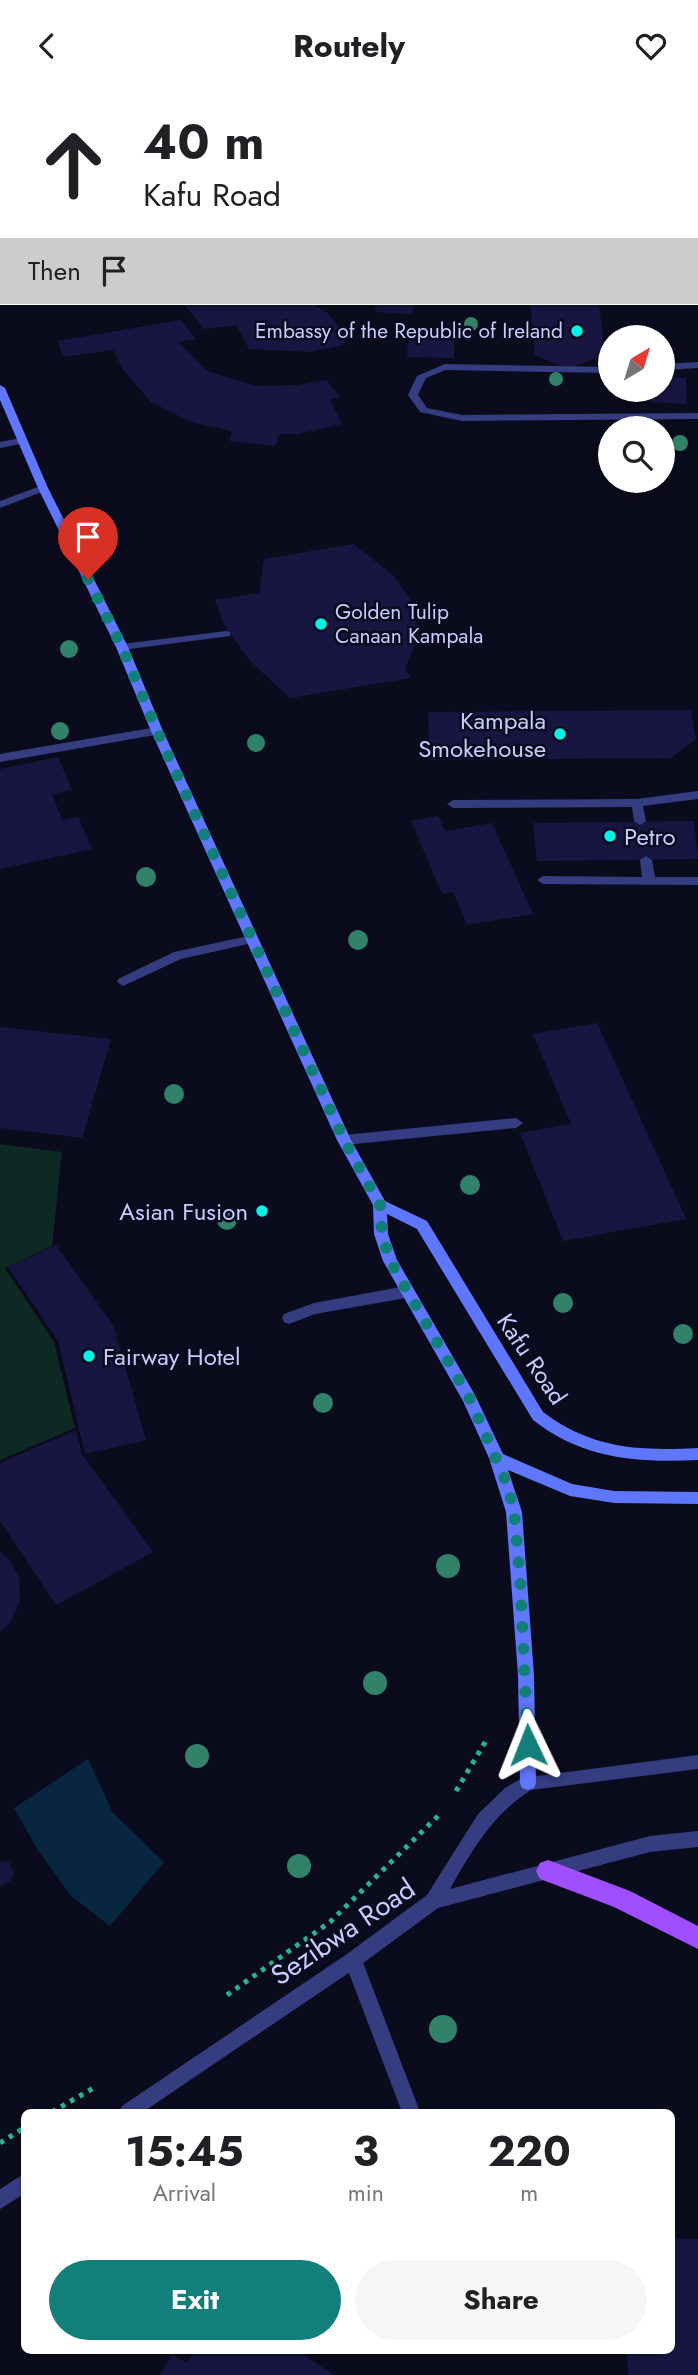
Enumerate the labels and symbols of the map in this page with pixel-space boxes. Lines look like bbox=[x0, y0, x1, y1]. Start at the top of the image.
place label: Embassy of the Republic of Ireland bbox=[255, 316, 563, 346]
marker: Embassy of the Republic of Ireland bbox=[569, 323, 585, 339]
north arrow bbox=[598, 325, 676, 403]
pin bbox=[58, 507, 118, 579]
place label: Golden Tulip Canaan Kampala bbox=[335, 597, 483, 651]
marker: Golden Tulip Canaan Kampala bbox=[313, 616, 329, 632]
place label: Kampala Smokehouse bbox=[418, 703, 546, 766]
marker: Kampala Smokehouse bbox=[552, 726, 568, 742]
place label: Petro bbox=[624, 819, 676, 854]
marker: Petro bbox=[602, 828, 618, 844]
place label: Asian Fusion bbox=[119, 1194, 248, 1229]
marker: Asian Fusion bbox=[254, 1203, 270, 1219]
street label: Kafu Road bbox=[489, 1306, 575, 1412]
place label: Fairway Hotel bbox=[103, 1339, 240, 1374]
marker: Fairway Hotel bbox=[81, 1348, 97, 1364]
position arrow bbox=[491, 1708, 565, 1782]
street label: Sezibwa Road bbox=[263, 1868, 423, 1996]

